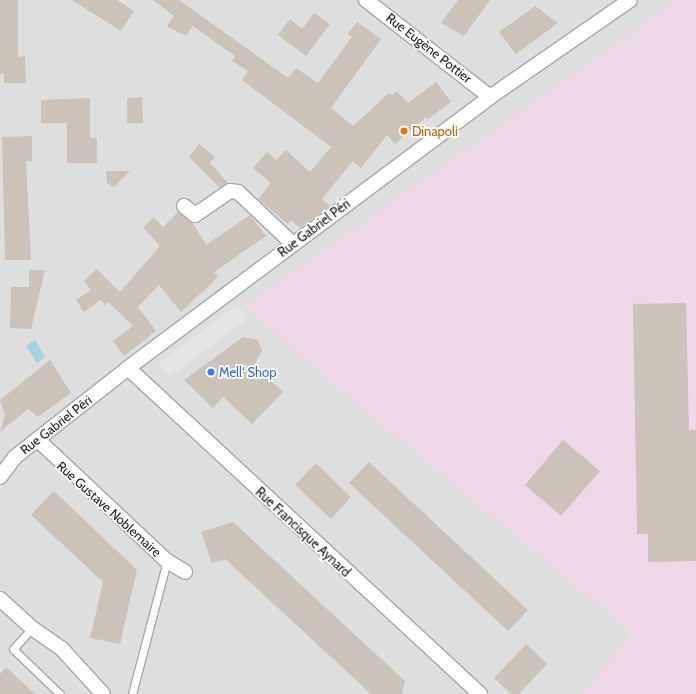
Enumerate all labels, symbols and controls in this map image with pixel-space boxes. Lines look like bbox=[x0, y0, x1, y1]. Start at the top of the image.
street label: Rue Eugène Pottier bbox=[383, 10, 475, 86]
place label: Dinapoli bbox=[412, 123, 458, 139]
marker: Dinapoli bbox=[399, 126, 409, 136]
street label: Rue Gabriel Péri bbox=[275, 196, 353, 260]
place label: Mell‘ Shop bbox=[219, 364, 276, 380]
marker: Mell‘ Shop bbox=[206, 367, 216, 377]
street label: Rue Gabriel Péri bbox=[17, 392, 95, 458]
street label: Rue Gustave Noblemaire bbox=[54, 458, 164, 560]
street label: Rue Francisque Aynard bbox=[252, 484, 354, 580]

